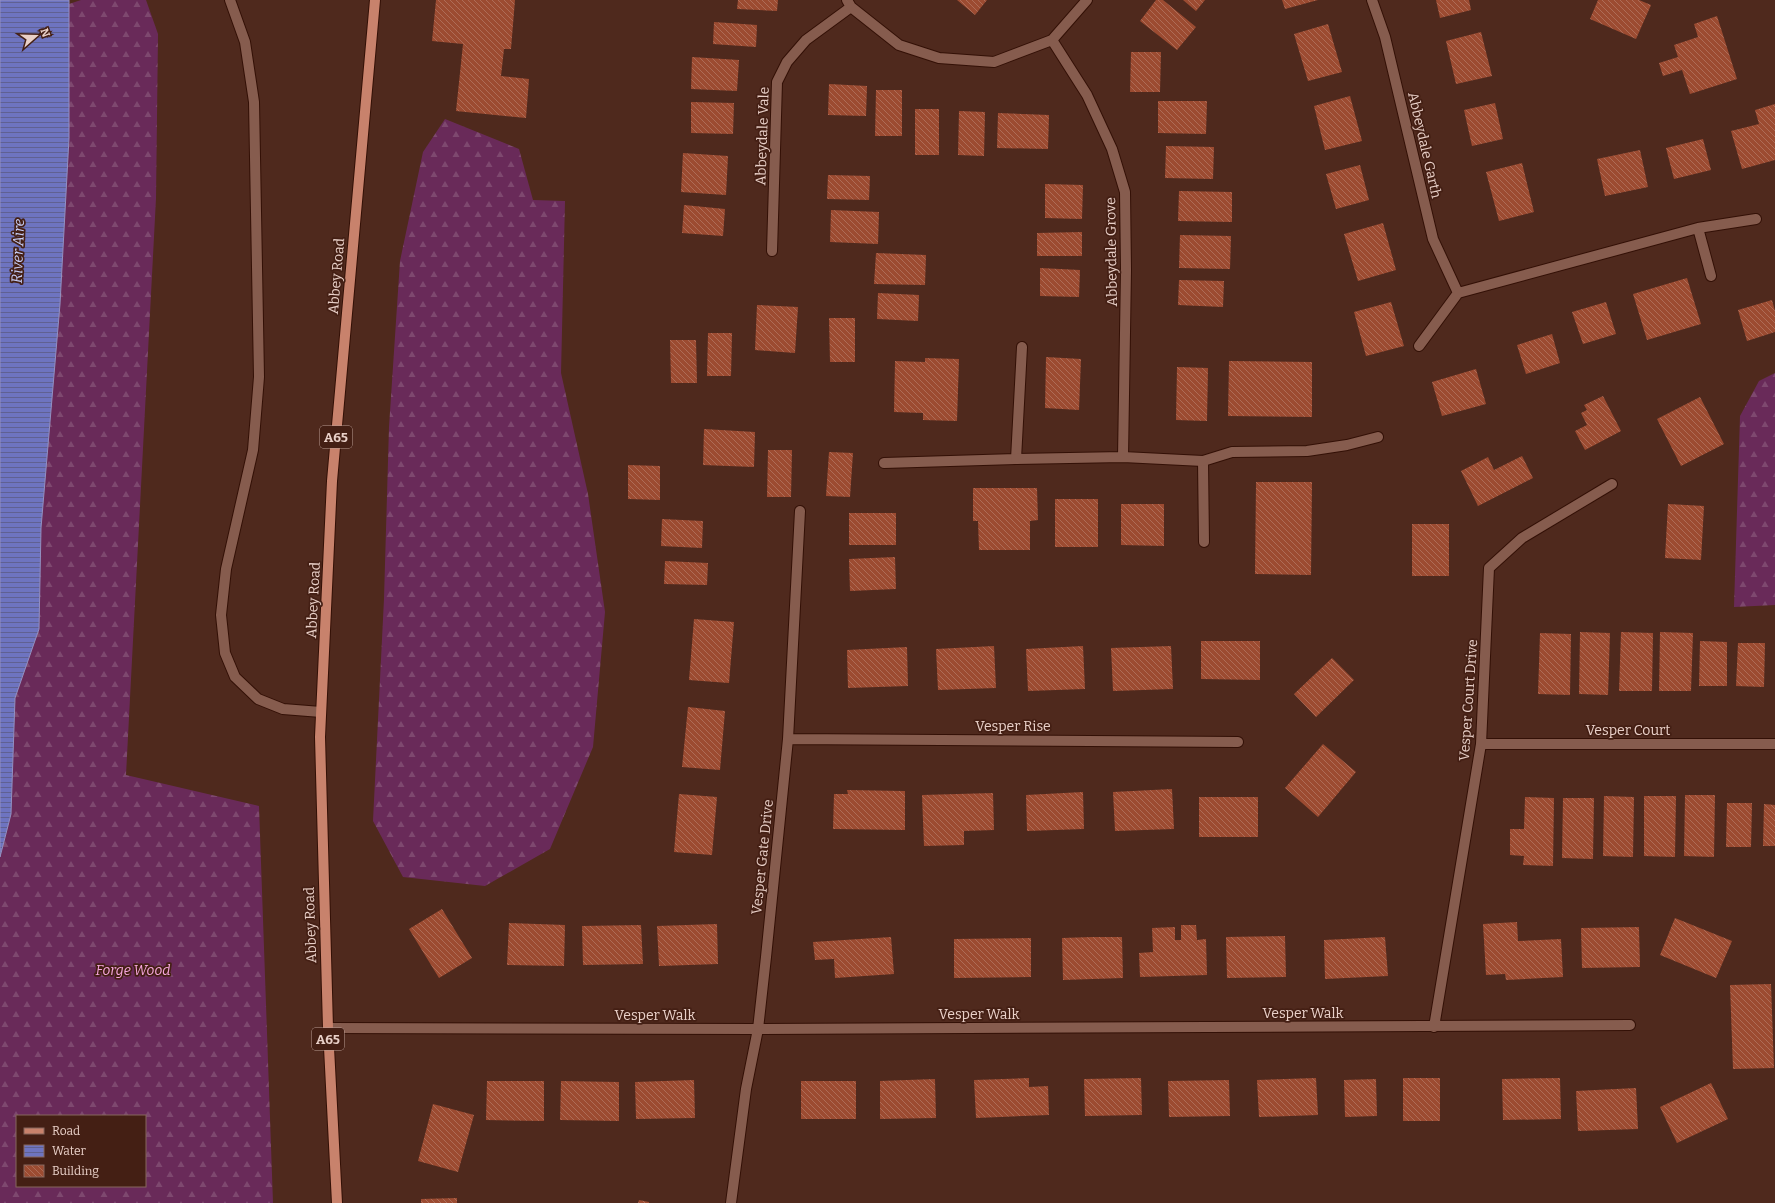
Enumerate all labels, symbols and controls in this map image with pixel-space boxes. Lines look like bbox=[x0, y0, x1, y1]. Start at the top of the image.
north arrow bbox=[16, 16, 56, 56]
text: N bbox=[37, 27, 53, 39]
street label: Abbeydale Vale bbox=[752, 86, 773, 186]
street label: Abbeydale Garth bbox=[1404, 90, 1445, 200]
street label: Abbeydale Grove bbox=[1102, 197, 1121, 307]
water label: River Aire bbox=[8, 218, 28, 284]
street label: Abbey Road bbox=[325, 237, 348, 315]
road number: A65 bbox=[320, 426, 352, 448]
street label: Abbey Road bbox=[303, 561, 324, 639]
street label: Vesper Court Drive bbox=[1456, 639, 1481, 761]
street label: Vesper Rise bbox=[975, 718, 1051, 735]
street label: Vesper Court bbox=[1586, 722, 1670, 739]
street label: Vesper Gate Drive bbox=[748, 799, 777, 915]
street label: Abbey Road bbox=[301, 886, 320, 963]
park label: Forge Wood bbox=[95, 962, 171, 979]
street label: Vesper Walk bbox=[1263, 1005, 1343, 1022]
street label: Vesper Walk bbox=[939, 1006, 1019, 1023]
street label: Vesper Walk bbox=[615, 1007, 695, 1024]
road number: A65 bbox=[312, 1028, 344, 1050]
legend bbox=[16, 1115, 146, 1187]
text: Road bbox=[52, 1124, 80, 1138]
text: Water bbox=[52, 1144, 87, 1158]
text: Building bbox=[52, 1164, 99, 1178]

